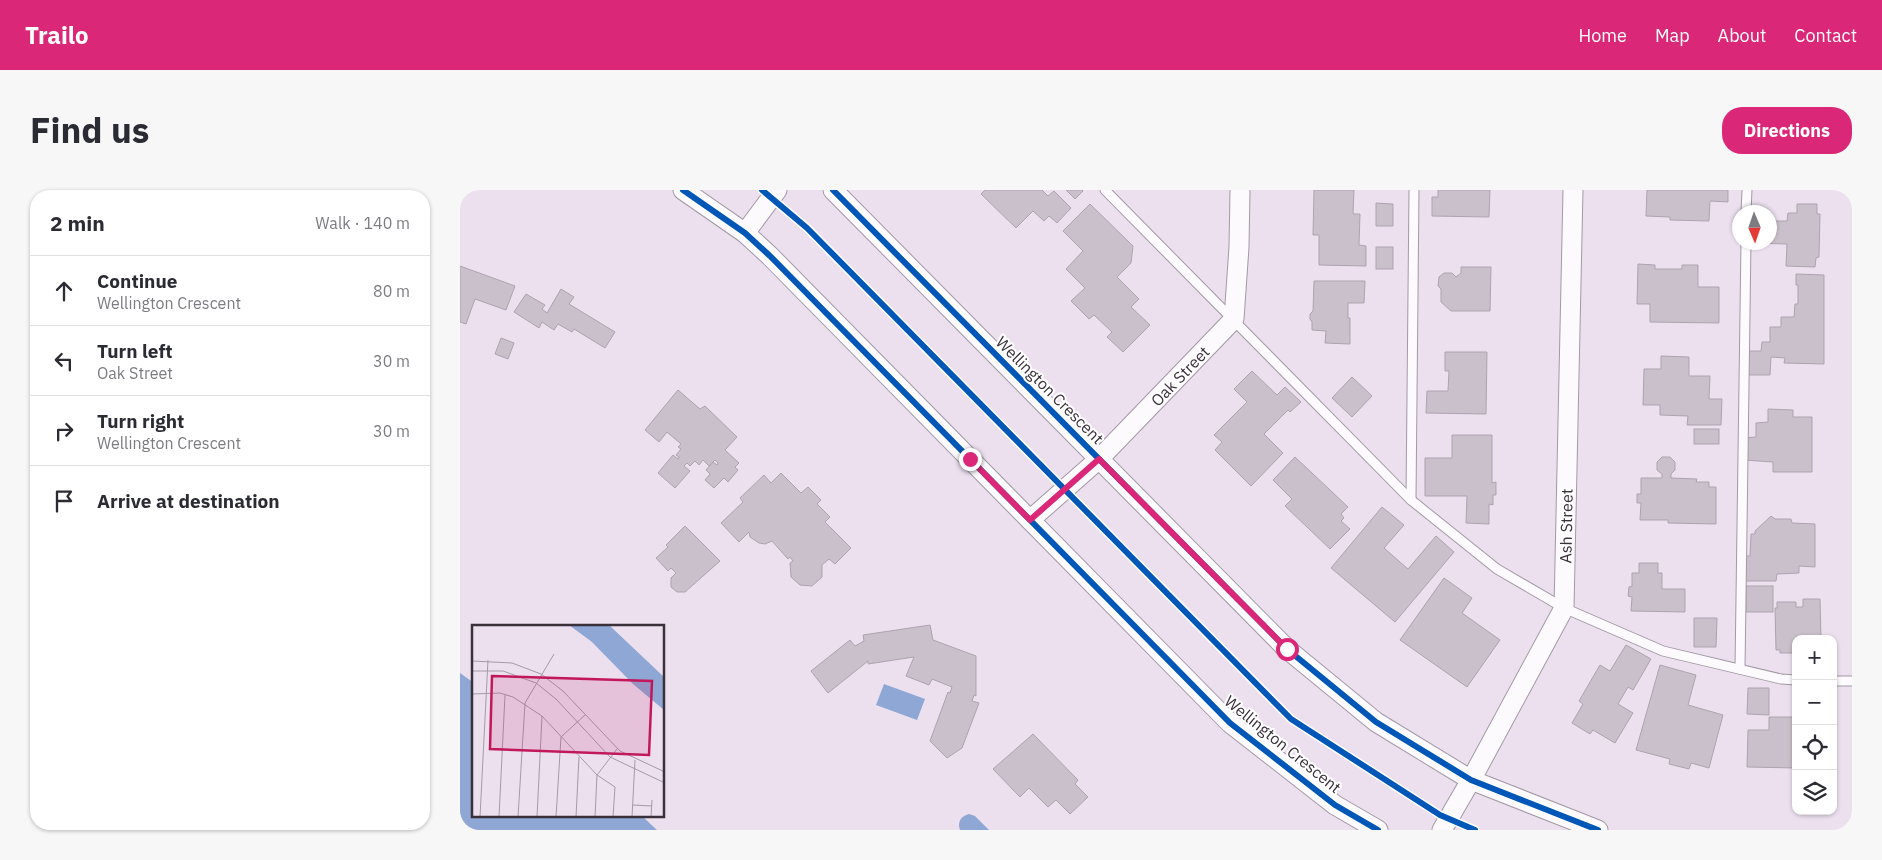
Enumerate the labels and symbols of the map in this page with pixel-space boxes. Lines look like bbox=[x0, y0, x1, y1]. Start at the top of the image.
north arrow bbox=[1732, 205, 1777, 250]
street label: Wellington Crescent bbox=[992, 332, 1108, 448]
street label: Oak Street bbox=[1146, 342, 1214, 410]
route end bbox=[959, 448, 982, 471]
street label: Ash Street bbox=[1555, 488, 1577, 564]
inset map bbox=[472, 625, 665, 818]
route start bbox=[1276, 638, 1299, 661]
street label: Wellington Crescent bbox=[1221, 691, 1345, 797]

